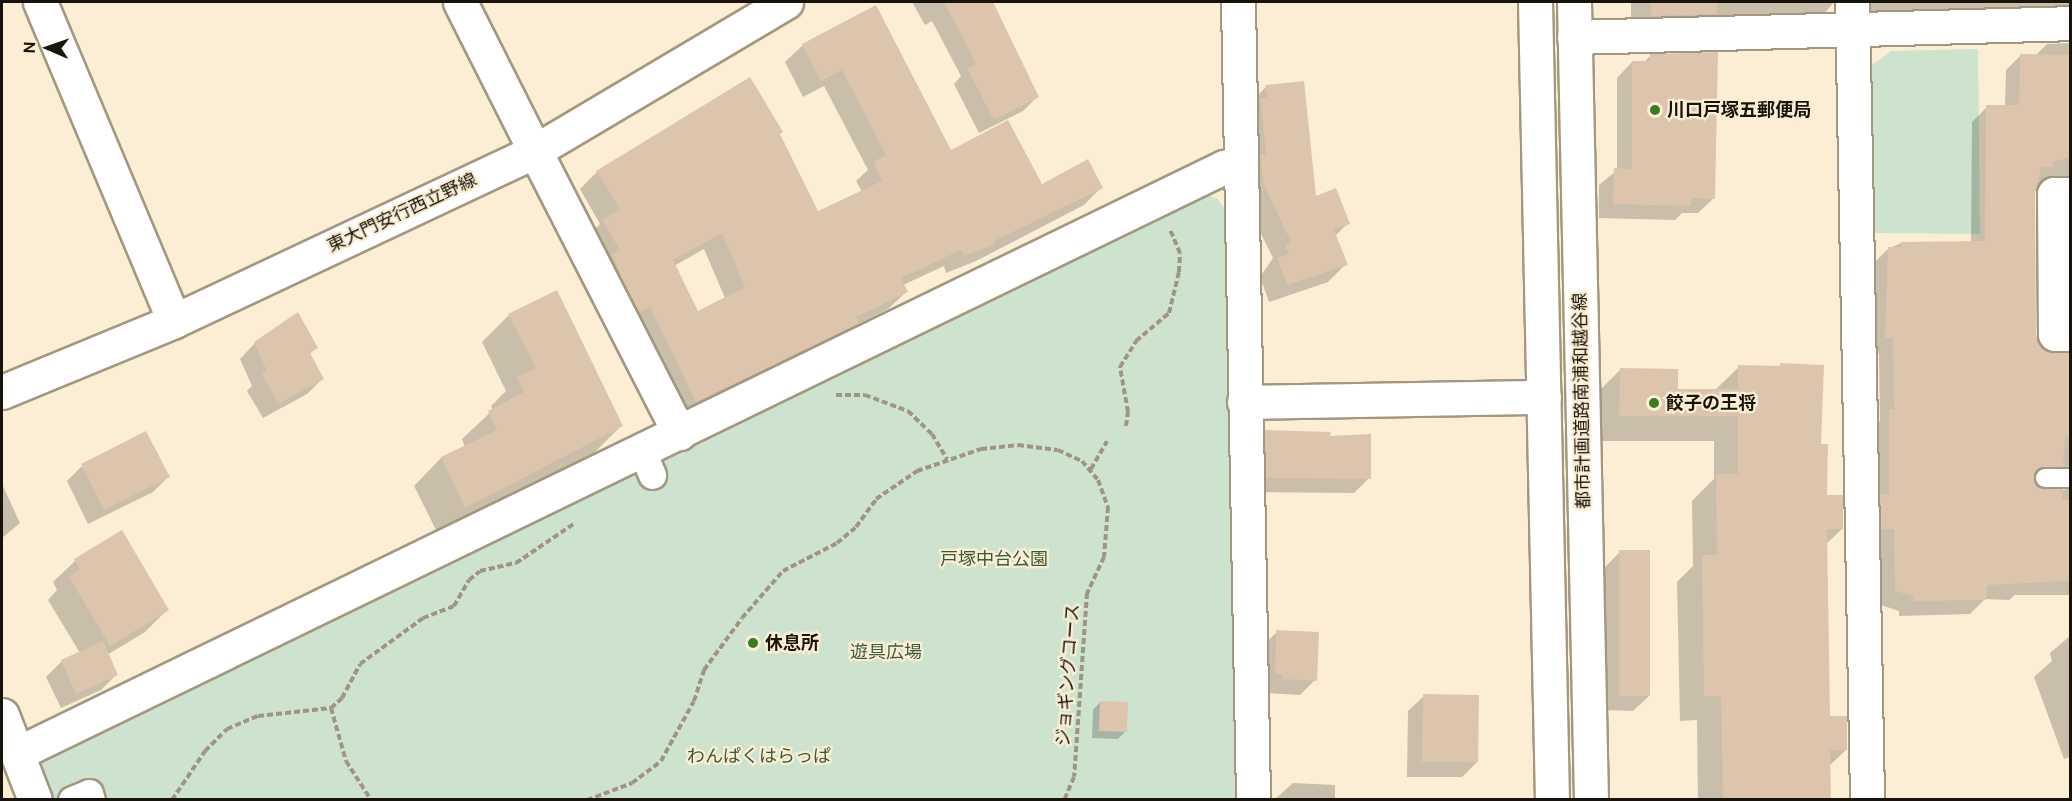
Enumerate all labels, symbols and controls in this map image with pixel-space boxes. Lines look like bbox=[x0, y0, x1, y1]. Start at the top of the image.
north arrow bbox=[18, 18, 78, 78]
text: N bbox=[19, 41, 40, 54]
place label: 川口戸塚五郵便局 bbox=[1667, 99, 1811, 121]
marker: 川口戸塚五郵便局 bbox=[1648, 103, 1662, 117]
street label: 東大門安行西立野線 bbox=[324, 169, 480, 257]
street label: 都市計画道路南浦和越谷線 bbox=[1569, 293, 1595, 509]
place label: 餃子の王将 bbox=[1666, 392, 1756, 414]
marker: 餃子の王将 bbox=[1647, 396, 1661, 410]
park label: 戸塚中台公園 bbox=[940, 548, 1048, 570]
street label: ジョギングコース bbox=[1052, 602, 1084, 748]
place label: 休息所 bbox=[765, 632, 819, 654]
marker: 休息所 bbox=[746, 636, 760, 650]
park label: 遊具広場 bbox=[850, 641, 922, 663]
park label: わんぱくはらっぱ bbox=[687, 745, 831, 767]

